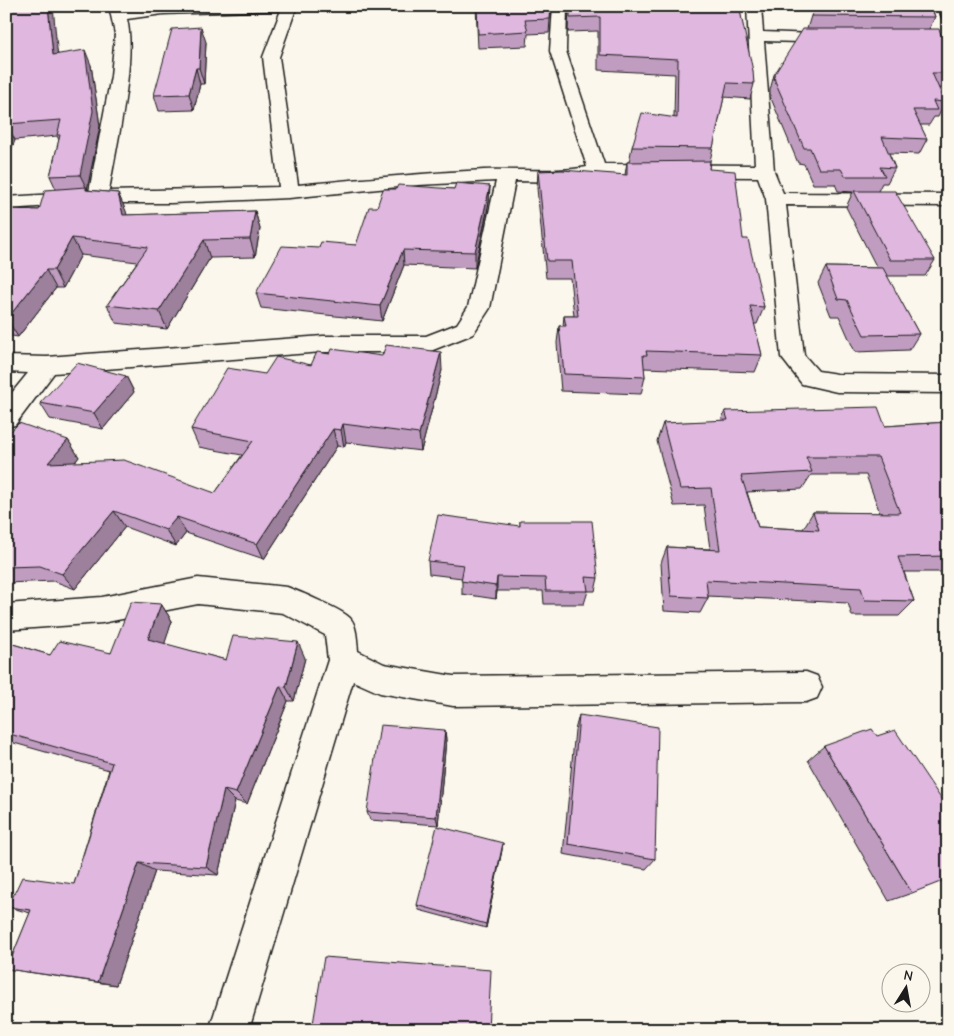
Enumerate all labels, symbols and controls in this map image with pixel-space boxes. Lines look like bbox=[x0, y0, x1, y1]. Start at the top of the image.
north arrow bbox=[882, 964, 932, 1014]
text: N bbox=[902, 967, 914, 985]

